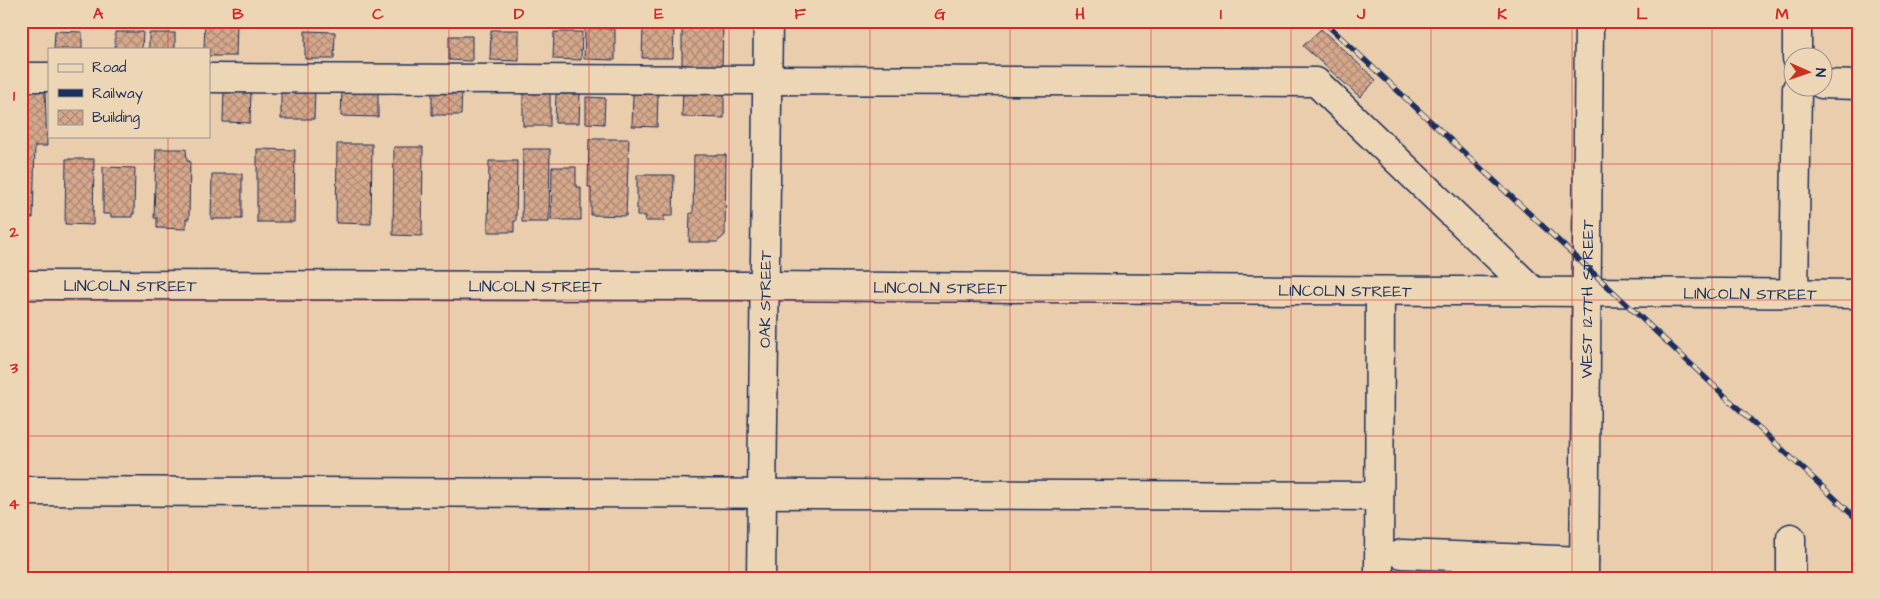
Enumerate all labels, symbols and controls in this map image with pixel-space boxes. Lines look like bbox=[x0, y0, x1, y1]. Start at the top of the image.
text: A bbox=[93, 3, 104, 25]
text: B bbox=[232, 3, 244, 25]
text: C bbox=[372, 3, 384, 25]
text: D bbox=[514, 3, 525, 25]
text: E bbox=[654, 3, 664, 25]
text: F bbox=[794, 3, 806, 25]
text: G bbox=[934, 3, 946, 25]
text: H bbox=[1075, 3, 1085, 25]
text: I bbox=[1220, 3, 1222, 25]
text: J bbox=[1356, 3, 1366, 25]
text: K bbox=[1497, 3, 1507, 25]
text: L bbox=[1636, 3, 1648, 25]
text: M bbox=[1775, 3, 1789, 25]
legend bbox=[48, 48, 210, 138]
north arrow bbox=[1782, 48, 1832, 98]
text: Road bbox=[92, 57, 127, 78]
text: N bbox=[1810, 68, 1830, 77]
text: Railway bbox=[92, 83, 143, 105]
text: 1 bbox=[13, 85, 16, 107]
text: Building bbox=[92, 107, 140, 129]
street label: WEST 127TH STREET bbox=[1576, 219, 1599, 379]
text: 2 bbox=[8, 221, 19, 243]
street label: OAK STREET bbox=[754, 250, 777, 348]
street label: LINCOLN STREET bbox=[63, 275, 197, 297]
street label: LINCOLN STREET bbox=[468, 276, 602, 298]
street label: LINCOLN STREET bbox=[873, 277, 1007, 300]
street label: LINCOLN STREET bbox=[1278, 280, 1412, 303]
street label: LINCOLN STREET bbox=[1683, 283, 1817, 306]
text: 3 bbox=[9, 357, 19, 379]
text: 4 bbox=[9, 493, 20, 515]

